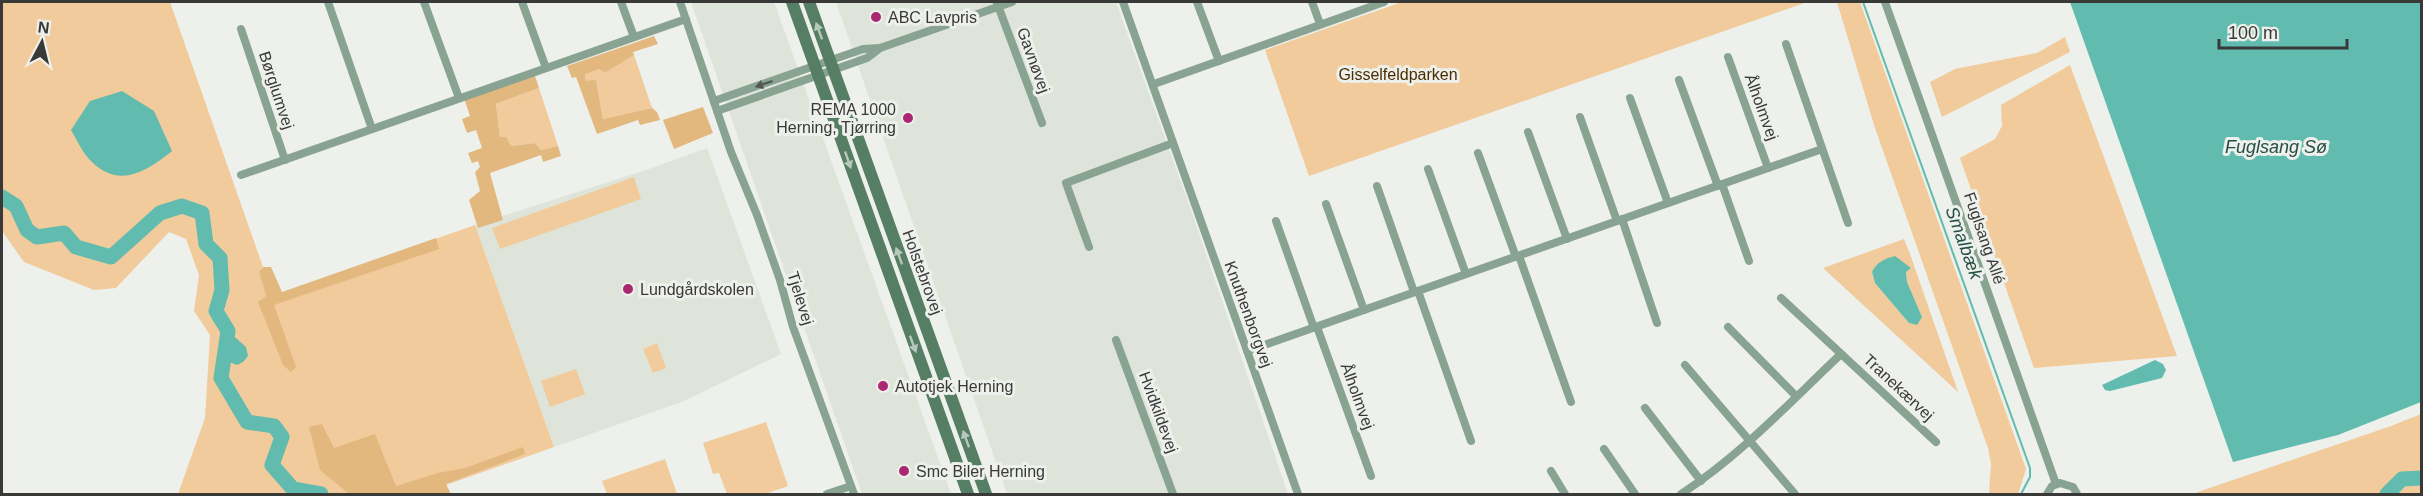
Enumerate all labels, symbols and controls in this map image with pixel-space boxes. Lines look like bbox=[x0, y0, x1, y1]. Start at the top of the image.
place label: ABC Lavpris bbox=[888, 9, 977, 26]
marker: ABC Lavpris bbox=[869, 10, 883, 24]
north arrow bbox=[12, 12, 72, 72]
scale bar bbox=[2219, 12, 2346, 50]
text: N bbox=[37, 18, 51, 37]
one-way arrow bbox=[814, 22, 824, 40]
text: 100 m bbox=[2228, 23, 2278, 43]
street label: Gavnøvej bbox=[1014, 25, 1053, 95]
street label: Børglumvej bbox=[256, 49, 297, 131]
park label: Gisselfeldparken bbox=[1338, 66, 1458, 83]
street label: Ålholmvej bbox=[1742, 71, 1782, 143]
one-way arrow bbox=[755, 79, 773, 89]
place label: REMA 1000 Herning, Tjørring bbox=[776, 101, 896, 136]
marker: REMA 1000 Herning, Tjørring bbox=[901, 111, 915, 125]
water label: Fuglsang Sø bbox=[2225, 137, 2327, 157]
one-way arrow bbox=[844, 151, 854, 169]
street label: Fuglsang Allé bbox=[1961, 190, 2008, 286]
water label: Smalbæk bbox=[1942, 204, 1987, 283]
street label: Holstebrovej bbox=[899, 227, 946, 317]
one-way arrow bbox=[894, 247, 904, 265]
street label: Knuthenborgvej bbox=[1221, 259, 1276, 370]
street label: Tjelevej bbox=[784, 269, 817, 327]
place label: Lundgårdskolen bbox=[640, 281, 754, 298]
marker: Lundgårdskolen bbox=[621, 282, 635, 296]
one-way arrow bbox=[909, 335, 919, 353]
street label: Tranekærvej bbox=[1860, 351, 1937, 424]
street label: Ålholmvej bbox=[1338, 360, 1378, 432]
street label: Hvidkildevej bbox=[1136, 369, 1181, 455]
place label: Autotjek Herning bbox=[895, 378, 1013, 395]
marker: Autotjek Herning bbox=[876, 379, 890, 393]
one-way arrow bbox=[960, 430, 970, 448]
place label: Smc Biler Herning bbox=[916, 463, 1045, 480]
marker: Smc Biler Herning bbox=[897, 464, 911, 478]

